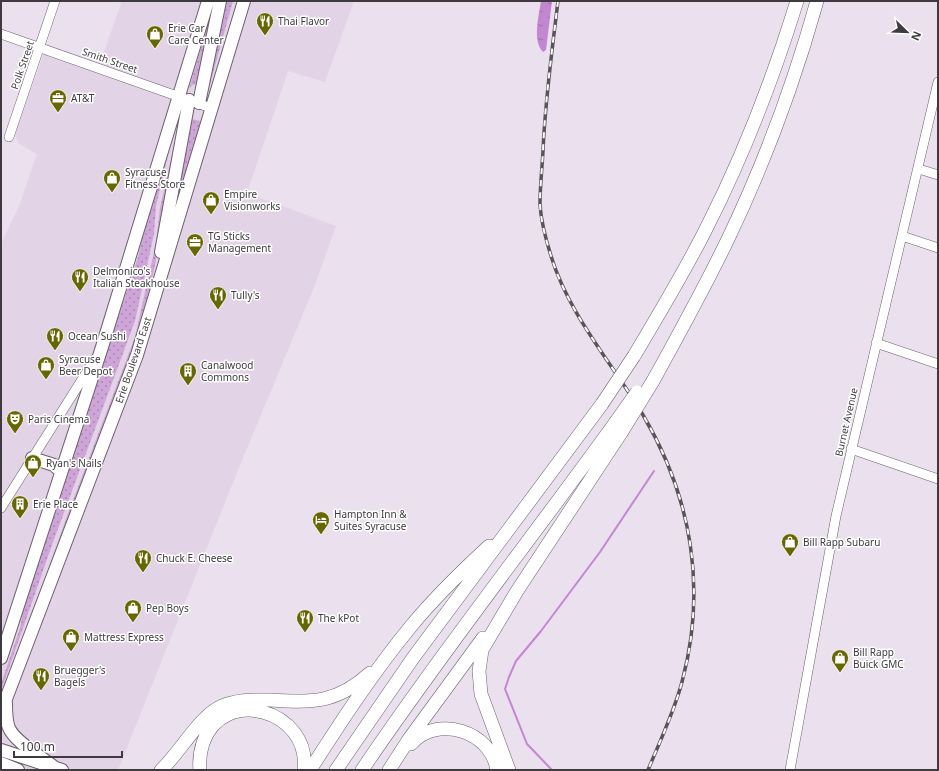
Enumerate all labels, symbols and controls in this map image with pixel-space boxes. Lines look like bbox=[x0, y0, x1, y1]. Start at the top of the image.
restaurant icon: Thai Flavor bbox=[255, 11, 275, 36]
north arrow bbox=[887, 12, 927, 52]
place label: Thai Flavor bbox=[278, 14, 329, 28]
place label: Erie Car Care Center bbox=[168, 21, 224, 47]
shop icon: Erie Car Care Center bbox=[145, 24, 165, 49]
text: N bbox=[908, 29, 925, 43]
street label: Polk Street bbox=[7, 38, 37, 91]
street label: Smith Street bbox=[80, 44, 140, 76]
office icon: AT&T bbox=[48, 88, 68, 113]
place label: AT&T bbox=[71, 91, 95, 105]
place label: Syracuse Fitness Store bbox=[125, 165, 185, 191]
shop icon: Syracuse Fitness Store bbox=[102, 168, 122, 193]
place label: Empire Visionworks bbox=[224, 187, 281, 213]
shop icon: Empire Visionworks bbox=[201, 190, 221, 215]
place label: TG Sticks Management bbox=[208, 229, 271, 255]
office icon: TG Sticks Management bbox=[185, 232, 205, 257]
place label: Delmonico's Italian Steakhouse bbox=[93, 264, 180, 290]
restaurant icon: Delmonico's Italian Steakhouse bbox=[70, 267, 90, 292]
restaurant icon: Tully's bbox=[208, 285, 228, 310]
place label: Tully's bbox=[231, 288, 260, 302]
street label: Erie Boulevard East bbox=[112, 315, 154, 405]
restaurant icon: Ocean Sushi bbox=[45, 326, 65, 351]
place label: Ocean Sushi bbox=[68, 329, 126, 343]
place label: Syracuse Beer Depot bbox=[59, 352, 113, 378]
shop icon: Syracuse Beer Depot bbox=[36, 355, 56, 380]
place label: Canalwood Commons bbox=[201, 358, 253, 384]
building icon: Canalwood Commons bbox=[178, 361, 198, 386]
street label: Burnet Avenue bbox=[831, 386, 861, 458]
theatre icon: Paris Cinema bbox=[5, 409, 25, 434]
place label: Paris Cinema bbox=[28, 412, 89, 426]
shop icon: Ryan's Nails bbox=[23, 453, 43, 478]
place label: Ryan's Nails bbox=[46, 456, 102, 470]
building icon: Erie Place bbox=[10, 494, 30, 519]
place label: Erie Place bbox=[33, 497, 79, 511]
place label: Hampton Inn & Suites Syracuse bbox=[334, 507, 407, 533]
hotel icon: Hampton Inn & Suites Syracuse bbox=[311, 510, 331, 535]
shop icon: Bill Rapp Subaru bbox=[780, 532, 800, 557]
place label: Bill Rapp Subaru bbox=[803, 535, 880, 549]
restaurant icon: Chuck E. Cheese bbox=[133, 548, 153, 573]
place label: Chuck E. Cheese bbox=[156, 551, 233, 565]
shop icon: Pep Boys bbox=[123, 598, 143, 623]
place label: Pep Boys bbox=[146, 601, 189, 615]
restaurant icon: The kPot bbox=[295, 608, 315, 633]
place label: The kPot bbox=[318, 611, 359, 625]
shop icon: Mattress Express bbox=[61, 627, 81, 652]
place label: Mattress Express bbox=[84, 630, 164, 644]
place label: Bill Rapp Buick GMC bbox=[853, 645, 904, 671]
shop icon: Bill Rapp Buick GMC bbox=[830, 648, 850, 673]
place label: Bruegger's Bagels bbox=[54, 663, 106, 689]
restaurant icon: Bruegger's Bagels bbox=[31, 666, 51, 691]
scale bar bbox=[14, 733, 122, 759]
text: 100 m bbox=[20, 738, 55, 755]

